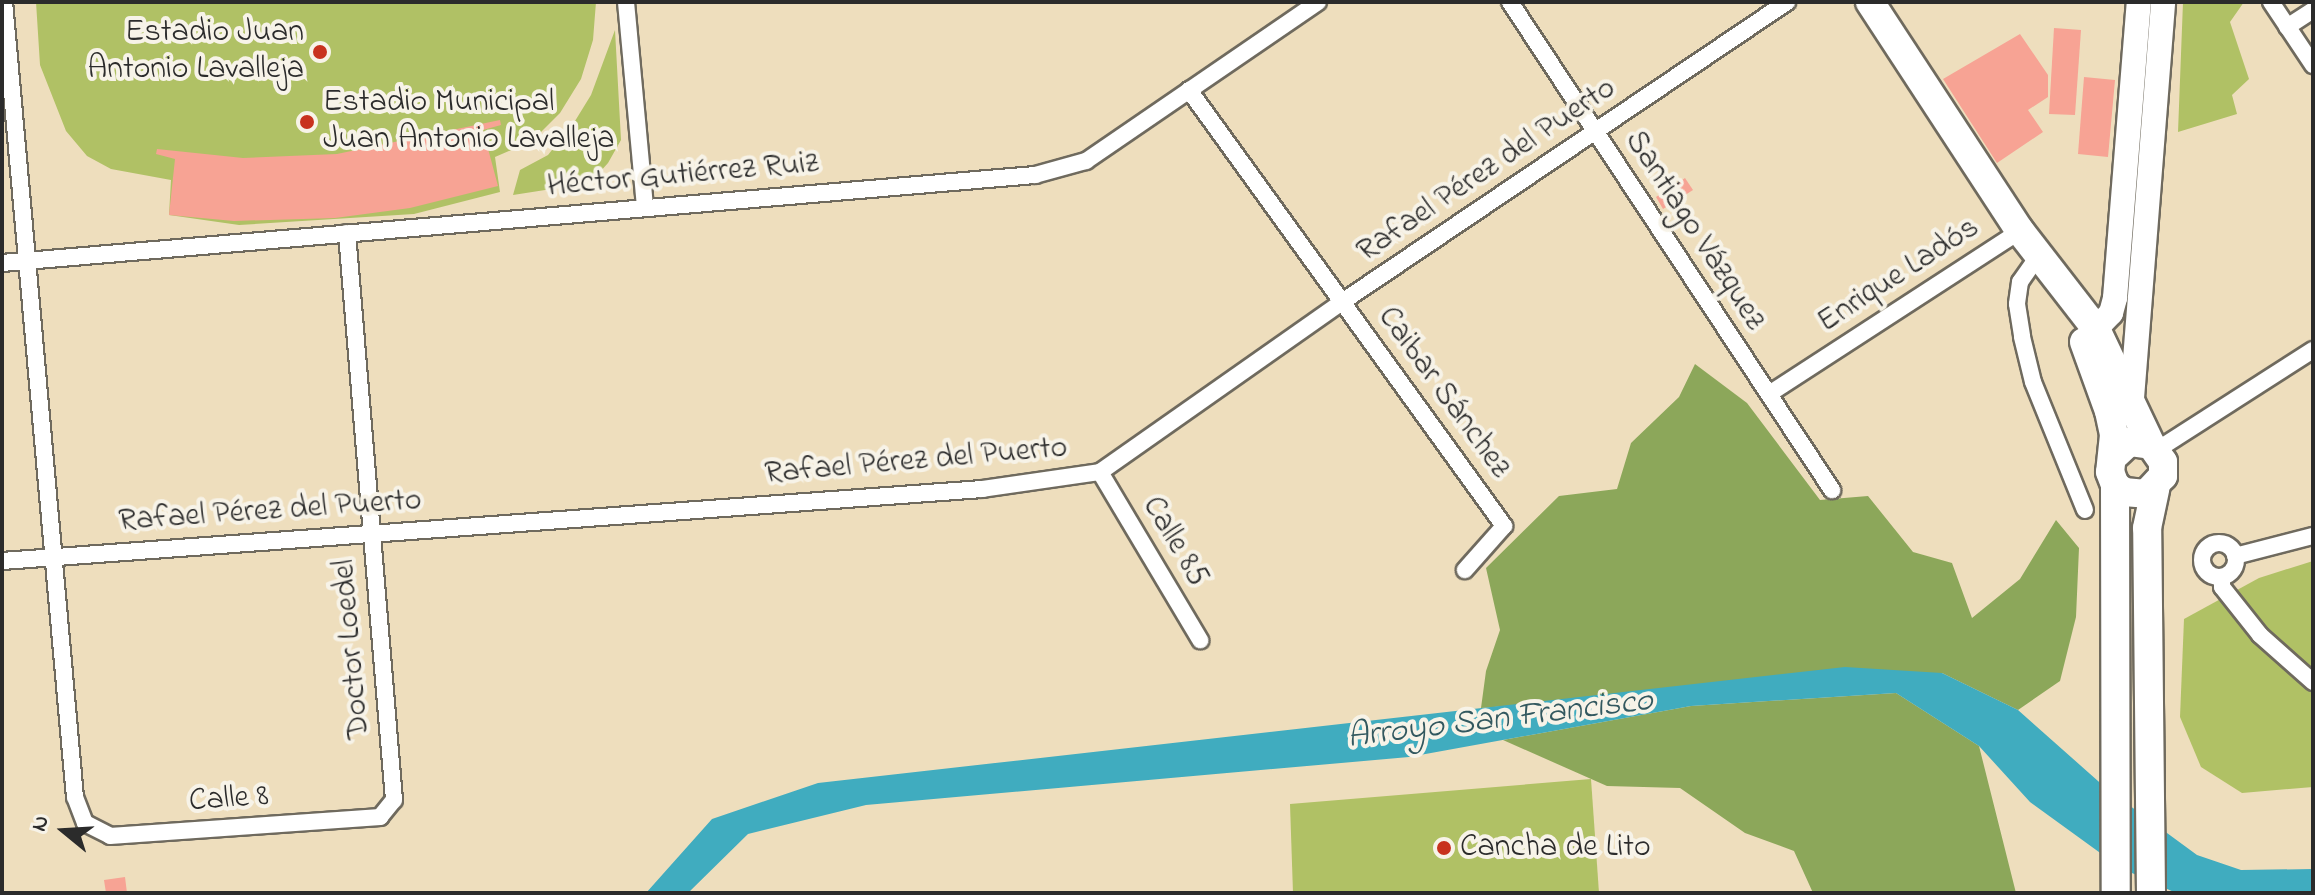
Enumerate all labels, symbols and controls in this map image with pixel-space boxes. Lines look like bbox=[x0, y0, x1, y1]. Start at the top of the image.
place label: Estadio Juan Antonio Lavalleja bbox=[87, 15, 304, 90]
marker: Estadio Juan Antonio Lavalleja bbox=[311, 43, 329, 61]
street label: Rafael Pérez del Puerto bbox=[1350, 70, 1624, 272]
place label: Estadio Municipal Juan Antonio Lavalleja bbox=[323, 85, 614, 160]
marker: Estadio Municipal Juan Antonio Lavalleja bbox=[298, 113, 316, 131]
street label: Santiago Vázquez bbox=[1615, 124, 1773, 338]
street label: Héctor Gutiérrez Ruiz bbox=[546, 145, 820, 207]
street label: Enrique Ladós bbox=[1811, 210, 1987, 342]
street label: Caibar Sánchez bbox=[1368, 300, 1518, 486]
street label: Rafael Pérez del Puerto bbox=[763, 430, 1069, 494]
street label: Rafael Pérez del Puerto bbox=[117, 482, 423, 542]
street label: Calle 85 bbox=[1132, 490, 1216, 594]
street label: Doctor Loedel bbox=[326, 558, 380, 740]
water label: Arroyo San Francisco bbox=[1345, 681, 1655, 759]
street label: Calle 8 bbox=[188, 778, 270, 822]
north arrow bbox=[24, 791, 104, 871]
text: N bbox=[24, 812, 59, 836]
place label: Cancha de Lito bbox=[1460, 829, 1651, 867]
marker: Cancha de Lito bbox=[1435, 839, 1453, 857]

